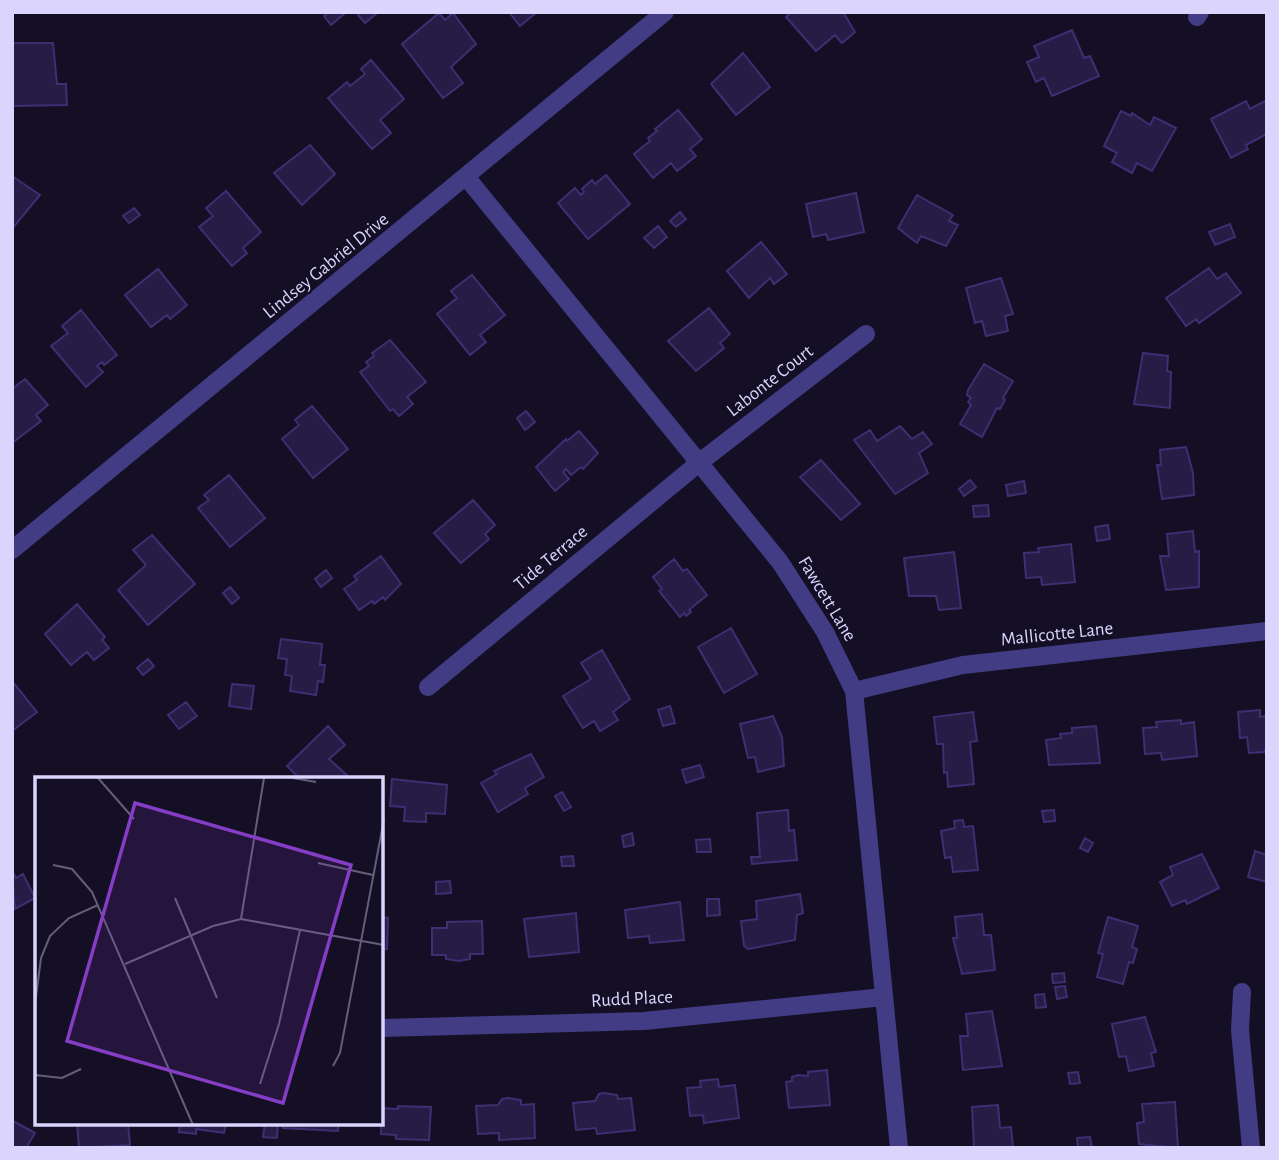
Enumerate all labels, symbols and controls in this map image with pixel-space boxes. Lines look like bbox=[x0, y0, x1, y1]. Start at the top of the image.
street label: Lindsey Gabriel Drive bbox=[260, 210, 392, 322]
street label: Labonte Court bbox=[723, 342, 817, 420]
street label: Tide Terrace bbox=[511, 522, 591, 594]
street label: Fawcett Lane bbox=[794, 553, 860, 645]
street label: Mallicotte Lane bbox=[1000, 619, 1114, 649]
inset map bbox=[35, 777, 383, 1125]
street label: Rudd Place bbox=[591, 987, 673, 1011]

